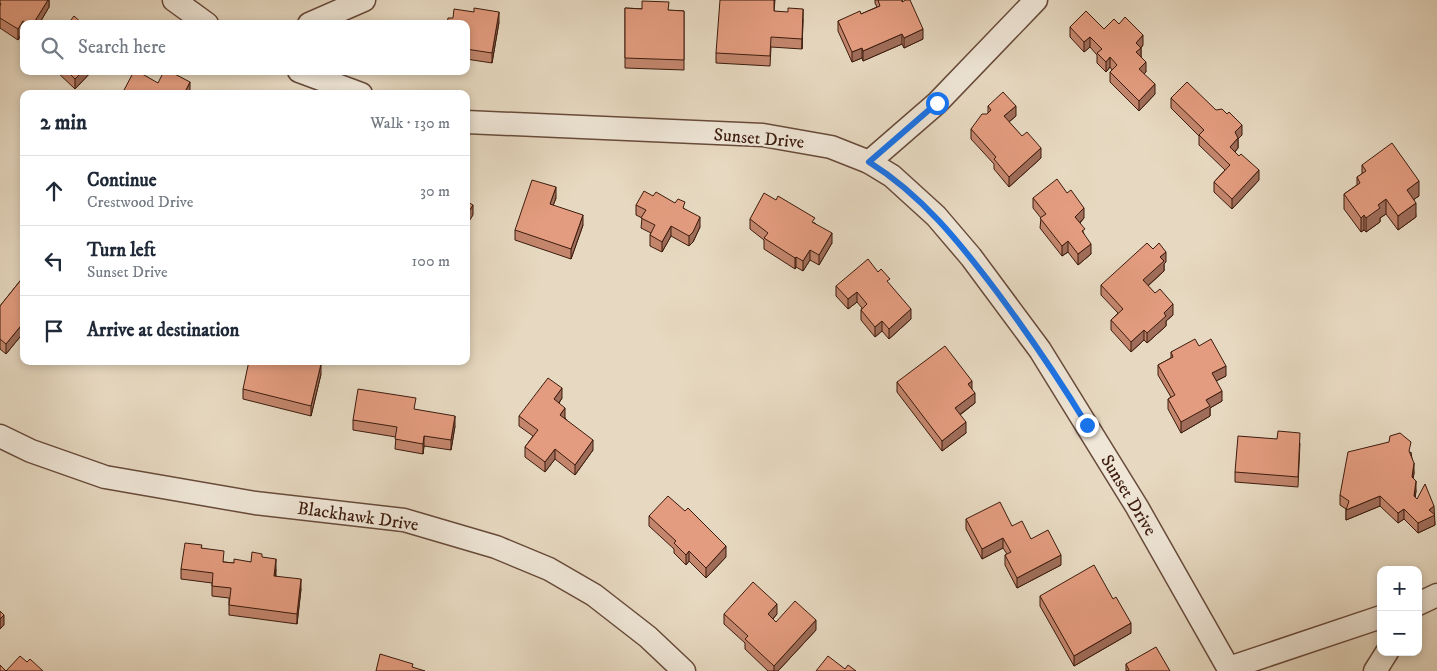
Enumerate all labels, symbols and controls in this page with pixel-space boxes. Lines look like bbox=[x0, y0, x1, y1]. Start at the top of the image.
search box bbox=[20, 20, 470, 75]
icon: search bbox=[38, 34, 66, 62]
text: Search here bbox=[78, 36, 166, 59]
route start bbox=[926, 92, 949, 115]
text: 2 min bbox=[40, 110, 87, 136]
text: Walk · 130 m bbox=[370, 113, 450, 133]
street label: Sunset Drive bbox=[713, 124, 805, 154]
text: Continue bbox=[87, 169, 157, 192]
icon: ahead bbox=[40, 177, 68, 205]
text: 30 m bbox=[420, 181, 450, 201]
text: Crestwood Drive bbox=[87, 192, 193, 212]
text: Turn left bbox=[87, 239, 156, 262]
icon: left bbox=[40, 247, 68, 275]
text: 100 m bbox=[412, 251, 450, 271]
text: Sunset Drive bbox=[87, 262, 168, 282]
icon: arrive bbox=[40, 317, 68, 345]
text: Arrive at destination bbox=[87, 319, 239, 342]
route end bbox=[1076, 414, 1099, 437]
street label: Sunset Drive bbox=[1095, 451, 1161, 540]
street label: Blackhawk Drive bbox=[296, 498, 420, 536]
map controls bbox=[1377, 566, 1422, 656]
button: + bbox=[1377, 566, 1422, 611]
button: − bbox=[1377, 611, 1422, 656]

